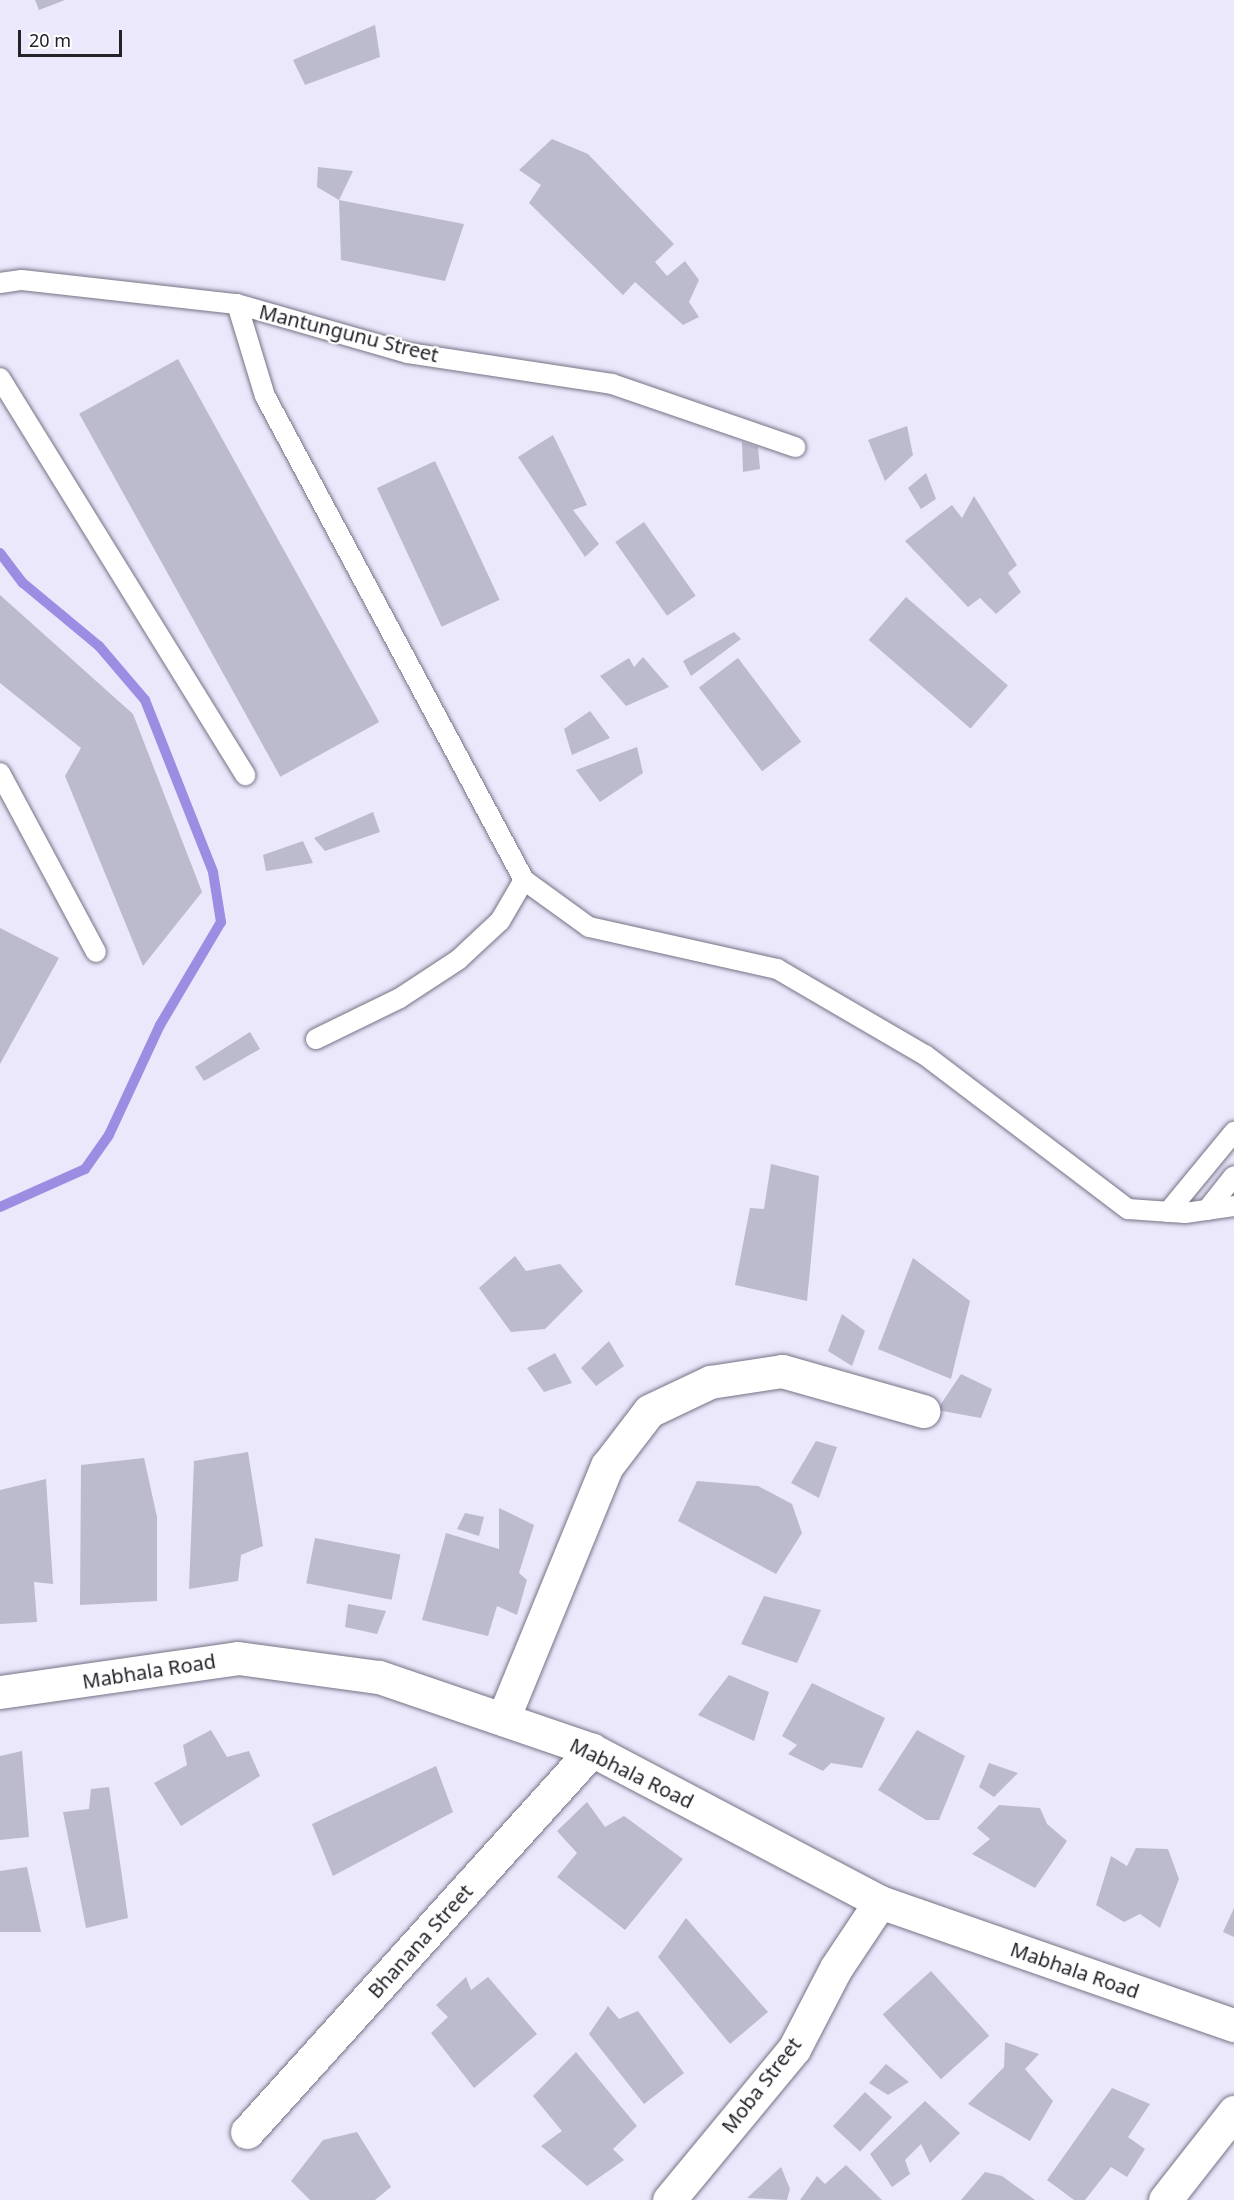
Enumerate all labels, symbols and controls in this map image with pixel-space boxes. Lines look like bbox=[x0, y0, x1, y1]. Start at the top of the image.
scale bar bbox=[21, 18, 124, 56]
text: 20 m bbox=[29, 28, 71, 52]
street label: Mantungunu Street bbox=[257, 299, 441, 367]
street label: Mabhala Road bbox=[81, 1649, 217, 1693]
street label: Mabhala Road bbox=[566, 1733, 698, 1813]
street label: Bhanana Street bbox=[363, 1879, 477, 2003]
street label: Mabhala Road bbox=[1007, 1937, 1143, 2003]
street label: Moba Street bbox=[716, 2032, 806, 2138]

